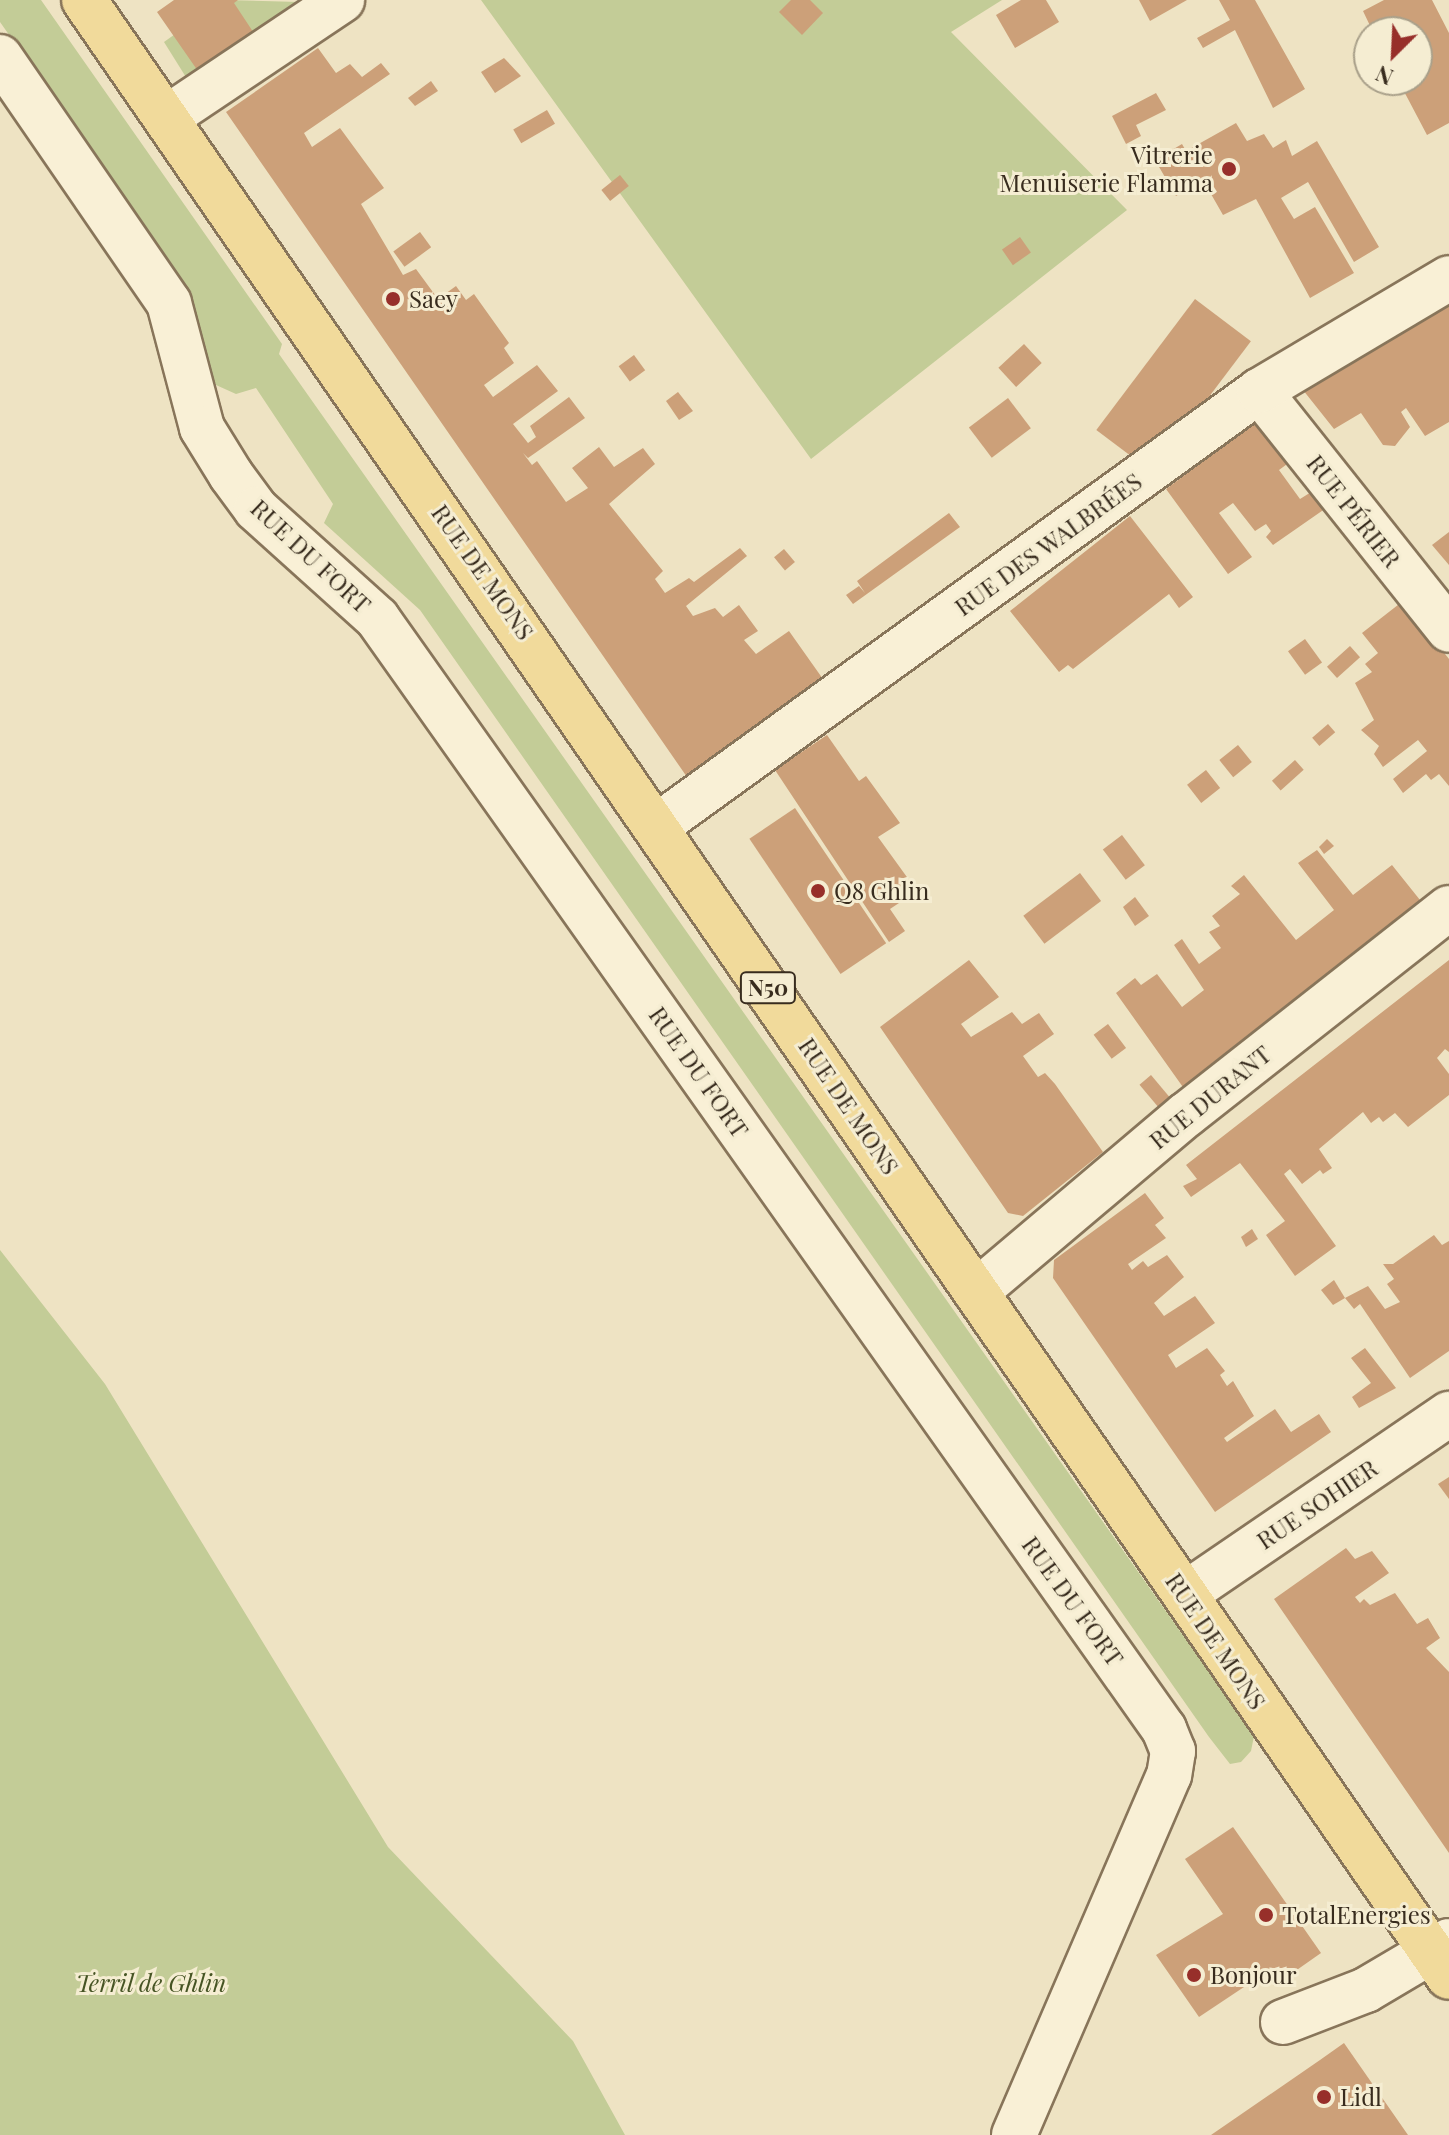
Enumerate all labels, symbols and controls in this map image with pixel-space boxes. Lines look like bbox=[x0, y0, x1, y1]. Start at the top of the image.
north arrow bbox=[1353, 16, 1433, 96]
text: N bbox=[1371, 59, 1397, 93]
place label: Vitrerie Menuiserie Flamma bbox=[999, 141, 1213, 197]
marker: Vitrerie Menuiserie Flamma bbox=[1220, 160, 1238, 178]
place label: Saey bbox=[409, 285, 458, 313]
marker: Saey bbox=[384, 290, 402, 308]
street label: RUE PÉRIER bbox=[1301, 449, 1407, 573]
street label: RUE DES WALBRÉES bbox=[949, 466, 1147, 622]
street label: RUE DU FORT bbox=[245, 493, 377, 619]
street label: RUE DE MONS bbox=[426, 499, 540, 645]
place label: Q8 Ghlin bbox=[834, 877, 929, 905]
marker: Q8 Ghlin bbox=[809, 882, 827, 900]
road number: N50 bbox=[738, 970, 798, 1006]
street label: RUE DU FORT bbox=[643, 1001, 755, 1143]
street label: RUE DE MONS bbox=[793, 1032, 905, 1180]
street label: RUE DURANT bbox=[1143, 1039, 1277, 1155]
street label: RUE SOHIER bbox=[1251, 1453, 1383, 1555]
street label: RUE DU FORT bbox=[1016, 1531, 1130, 1671]
street label: RUE DE MONS bbox=[1160, 1567, 1272, 1715]
place label: TotalEnergies bbox=[1282, 1901, 1431, 1929]
marker: TotalEnergies bbox=[1257, 1906, 1275, 1924]
place label: Bonjour bbox=[1210, 1961, 1297, 1989]
marker: Bonjour bbox=[1185, 1966, 1203, 1984]
park label: Terril de Ghlin bbox=[75, 1969, 227, 1997]
place label: Lidl bbox=[1340, 2083, 1382, 2111]
marker: Lidl bbox=[1315, 2088, 1333, 2106]

